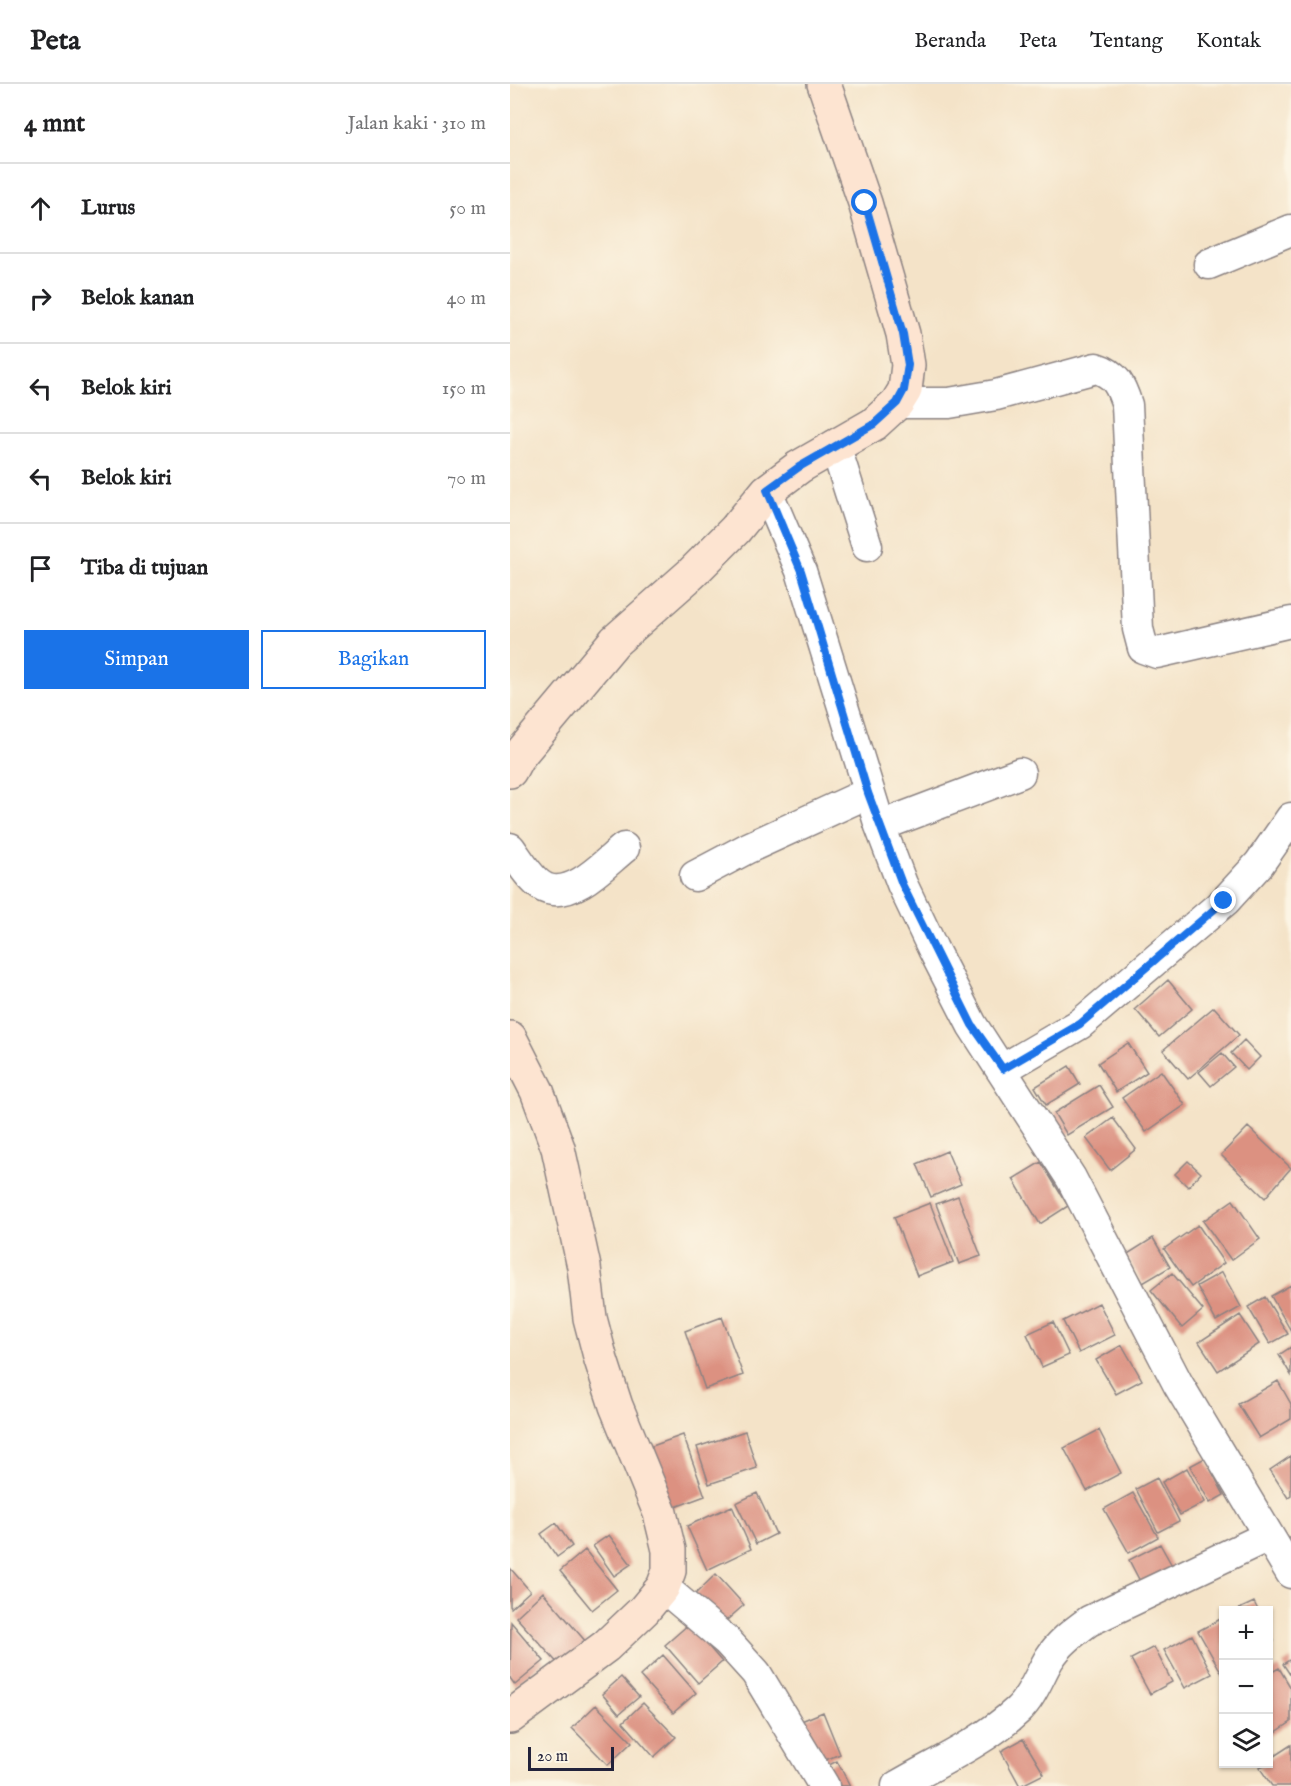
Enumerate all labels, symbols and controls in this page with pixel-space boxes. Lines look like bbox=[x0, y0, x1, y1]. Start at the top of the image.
text: Peta bbox=[30, 24, 80, 59]
text: Beranda bbox=[914, 28, 986, 55]
text: Peta bbox=[1019, 28, 1057, 55]
text: Tentang bbox=[1090, 28, 1163, 55]
text: Kontak bbox=[1196, 28, 1261, 55]
text: 4 mnt bbox=[24, 107, 85, 140]
text: Jalan kaki · 310 m bbox=[348, 111, 486, 136]
route start bbox=[851, 189, 877, 215]
icon: ahead bbox=[24, 192, 57, 225]
text: Lurus bbox=[81, 194, 135, 222]
text: 50 m bbox=[449, 196, 486, 221]
icon: right bbox=[24, 282, 57, 315]
text: Belok kanan bbox=[81, 284, 194, 312]
text: 40 m bbox=[447, 286, 486, 311]
icon: left bbox=[24, 372, 57, 405]
text: Belok kiri bbox=[81, 374, 172, 402]
text: 150 m bbox=[442, 376, 486, 401]
icon: left bbox=[24, 462, 57, 495]
text: Belok kiri bbox=[81, 464, 172, 492]
text: 70 m bbox=[447, 466, 486, 491]
icon: arrive bbox=[24, 552, 57, 585]
text: Tiba di tujuan bbox=[81, 554, 208, 582]
button: Simpan bbox=[24, 630, 249, 689]
button: Bagikan bbox=[261, 630, 486, 689]
route end bbox=[1210, 887, 1236, 913]
map controls bbox=[1219, 1606, 1273, 1768]
button: + bbox=[1219, 1606, 1273, 1660]
button: − bbox=[1219, 1660, 1273, 1714]
button: layers bbox=[1219, 1714, 1273, 1768]
scale bar bbox=[528, 1744, 614, 1772]
text: 20 m bbox=[537, 1747, 568, 1767]

